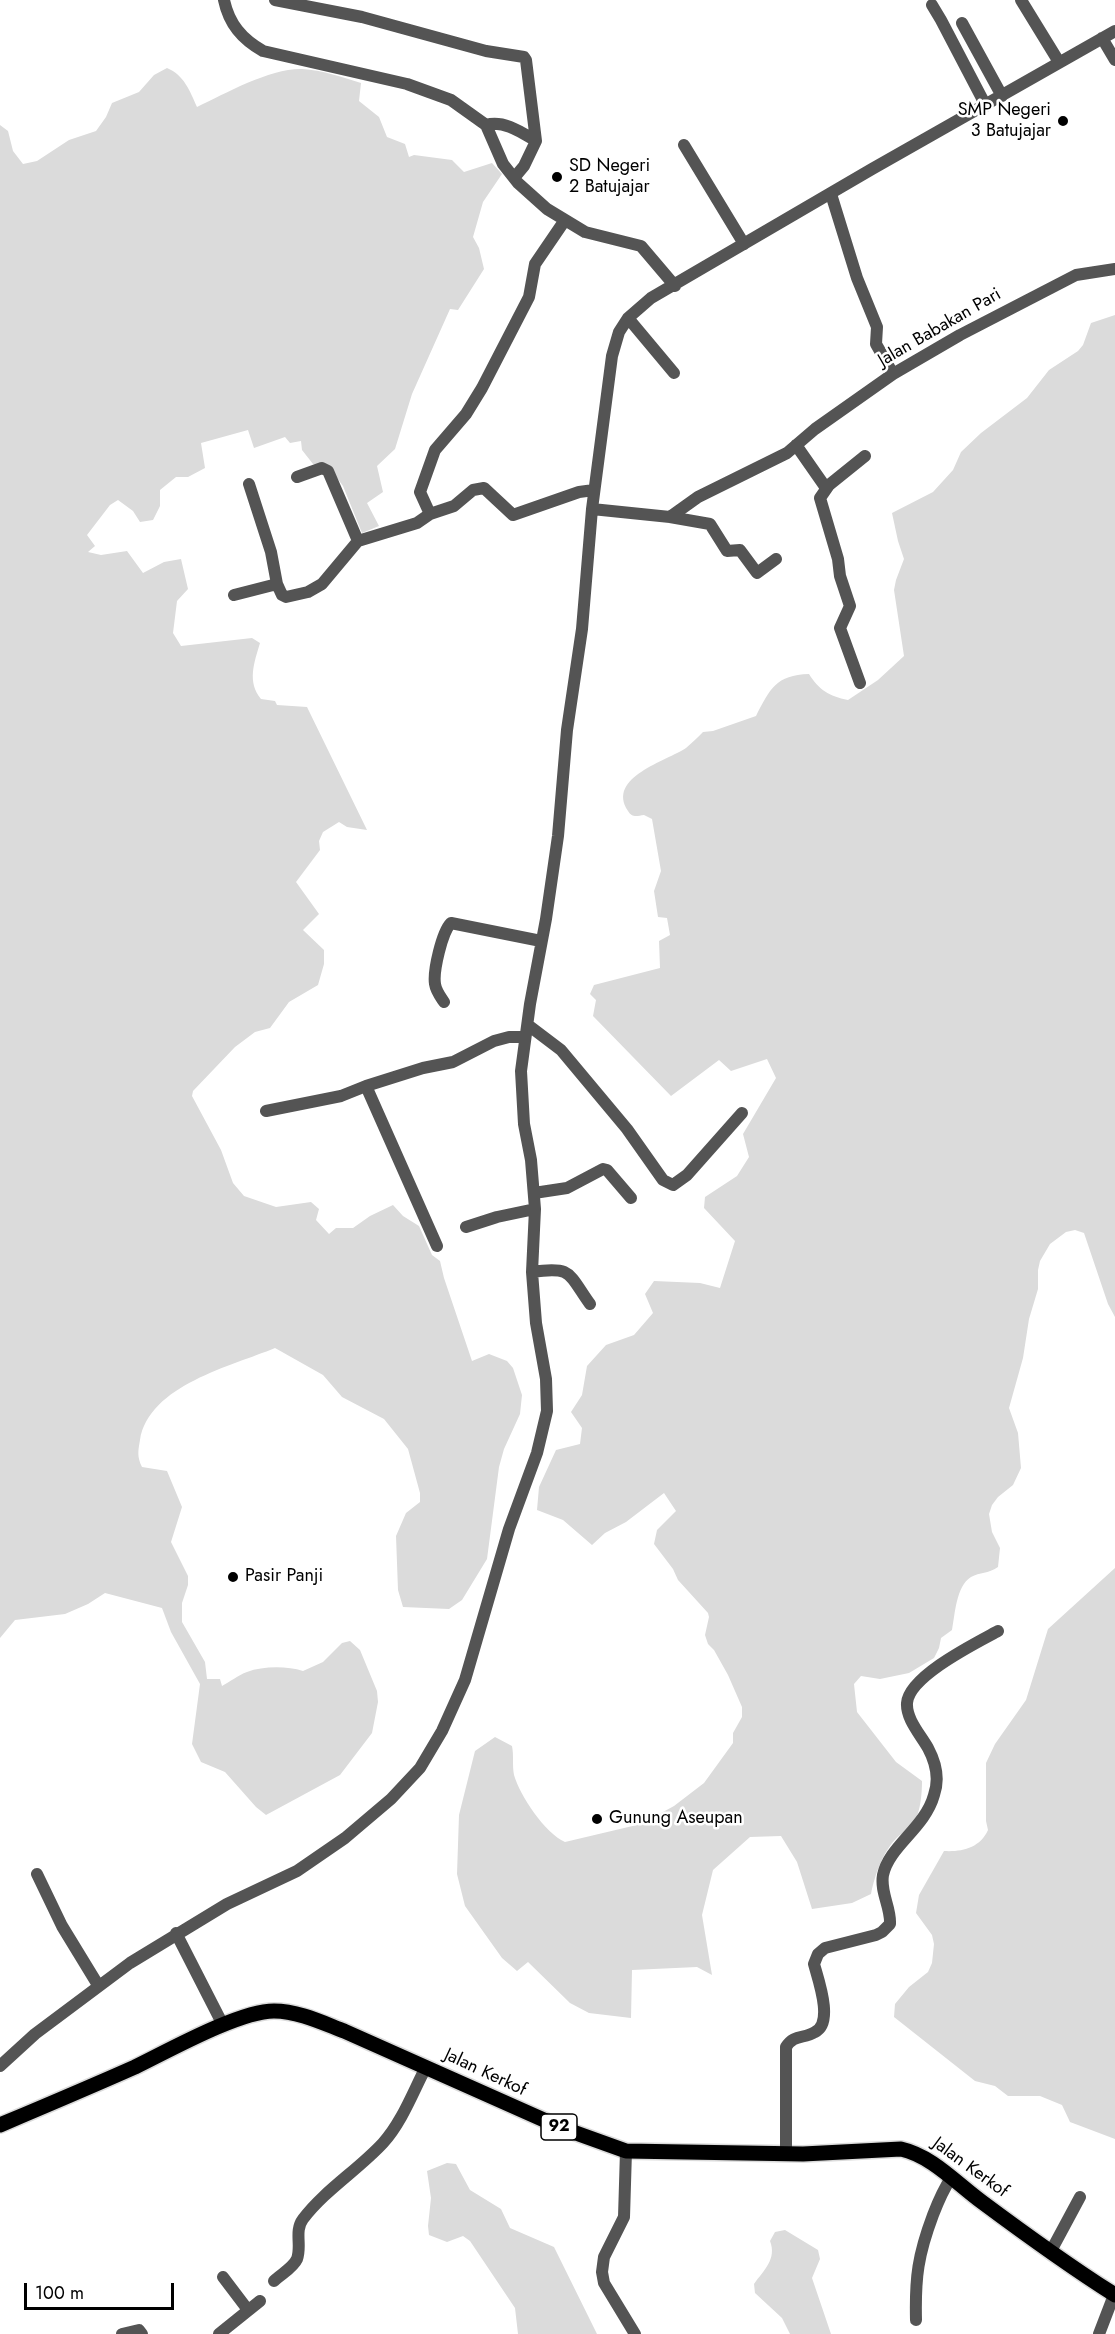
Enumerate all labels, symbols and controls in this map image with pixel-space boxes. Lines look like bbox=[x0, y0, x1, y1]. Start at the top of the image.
place label: SMP Negeri 3 Batujajar bbox=[958, 100, 1051, 142]
marker: SMP Negeri 3 Batujajar bbox=[1056, 114, 1070, 128]
place label: SD Negeri 2 Batujajar bbox=[569, 156, 650, 198]
marker: SD Negeri 2 Batujajar bbox=[550, 170, 564, 184]
street label: Jalan Babakan Pari bbox=[875, 284, 1005, 372]
place label: Pasir Panji bbox=[245, 1566, 323, 1588]
marker: Pasir Panji bbox=[226, 1570, 240, 1584]
place label: Gunung Aseupan bbox=[609, 1808, 743, 1830]
marker: Gunung Aseupan bbox=[590, 1812, 604, 1826]
street label: Jalan Kerkof bbox=[440, 2045, 530, 2101]
road number: 92 bbox=[541, 2114, 577, 2140]
street label: Jalan Kerkof bbox=[928, 2133, 1012, 2203]
scale bar bbox=[27, 2271, 177, 2309]
text: 100 m bbox=[35, 2280, 84, 2306]

